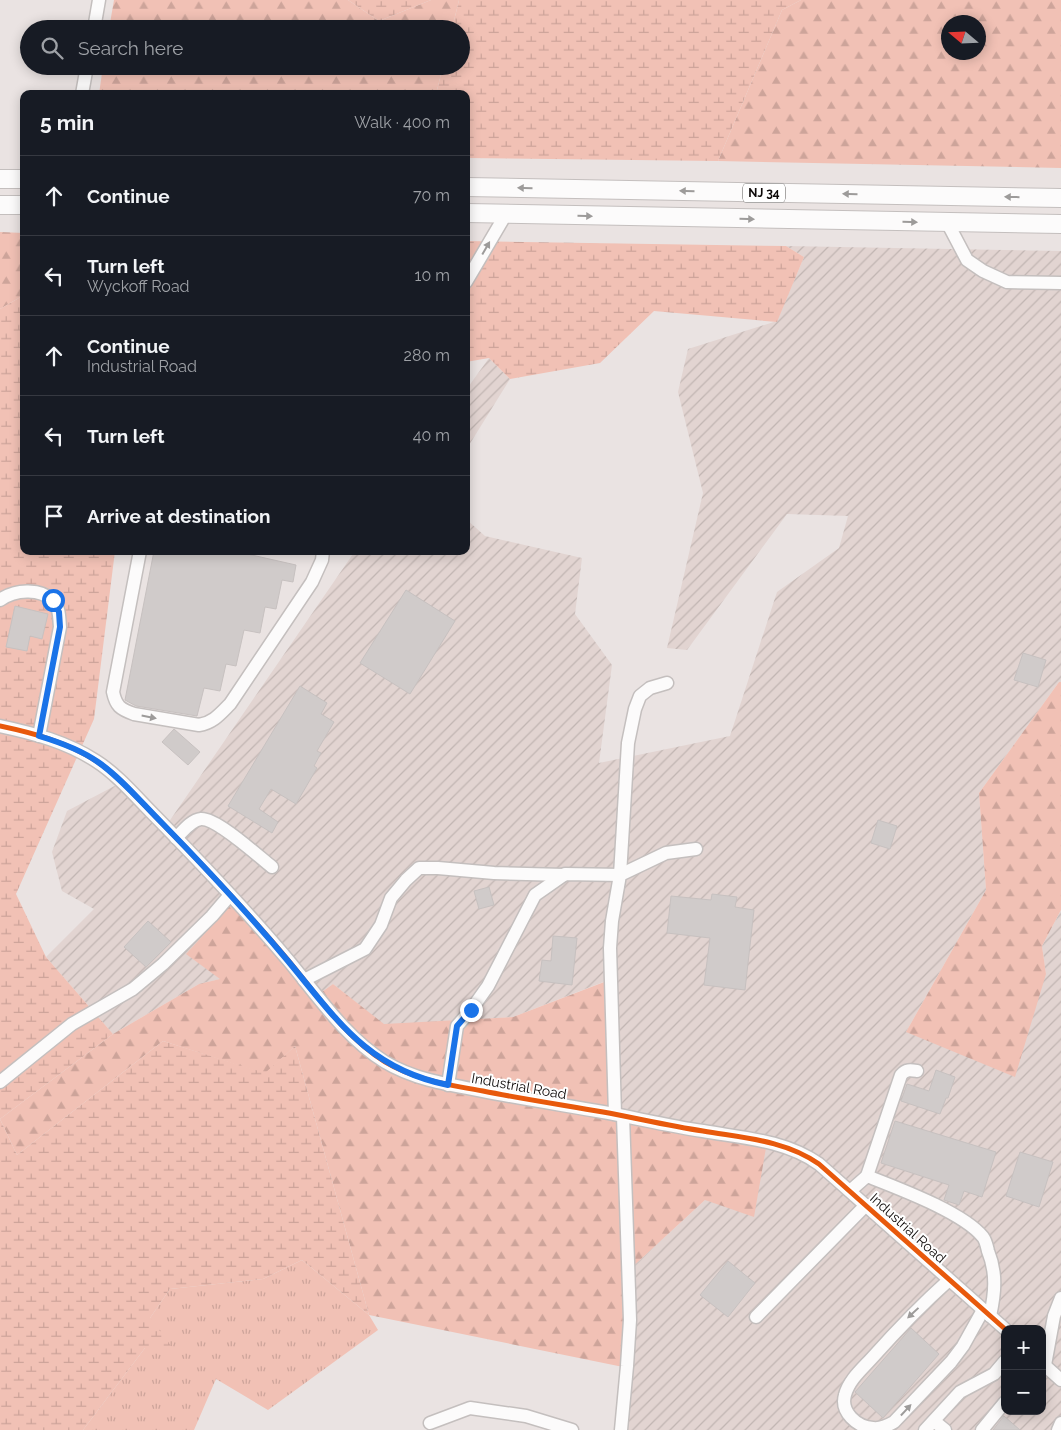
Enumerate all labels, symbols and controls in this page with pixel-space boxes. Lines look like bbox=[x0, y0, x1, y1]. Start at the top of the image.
north arrow bbox=[941, 15, 986, 60]
search box bbox=[20, 20, 470, 75]
icon: search bbox=[38, 34, 66, 62]
text: Search here bbox=[78, 37, 184, 59]
text: 5 min bbox=[40, 110, 94, 135]
text: Walk · 400 m bbox=[354, 113, 450, 132]
icon: ahead bbox=[40, 182, 68, 210]
one-way arrow bbox=[517, 184, 533, 192]
road number: NJ 34 bbox=[743, 184, 785, 202]
text: Continue bbox=[87, 185, 170, 207]
text: 70 m bbox=[413, 186, 450, 205]
one-way arrow bbox=[679, 187, 695, 195]
one-way arrow bbox=[842, 190, 858, 198]
one-way arrow bbox=[1004, 193, 1020, 201]
one-way arrow bbox=[577, 212, 593, 220]
one-way arrow bbox=[740, 215, 756, 223]
one-way arrow bbox=[902, 218, 918, 226]
one-way arrow bbox=[482, 242, 491, 255]
text: Turn left bbox=[87, 255, 164, 277]
icon: left bbox=[40, 262, 68, 290]
text: 10 m bbox=[415, 266, 450, 285]
text: Wyckoff Road bbox=[87, 277, 190, 296]
text: Continue bbox=[87, 335, 170, 357]
icon: ahead bbox=[40, 342, 68, 370]
text: 280 m bbox=[404, 346, 450, 365]
text: Industrial Road bbox=[87, 357, 197, 376]
icon: left bbox=[40, 422, 68, 450]
text: Turn left bbox=[87, 425, 164, 447]
text: 40 m bbox=[413, 426, 450, 445]
icon: arrive bbox=[40, 502, 68, 530]
text: Arrive at destination bbox=[87, 505, 271, 527]
route start bbox=[42, 589, 65, 612]
one-way arrow bbox=[141, 713, 157, 721]
route end bbox=[460, 999, 483, 1022]
street label: Industrial Road bbox=[470, 1070, 568, 1102]
street label: Industrial Road bbox=[867, 1190, 949, 1266]
one-way arrow bbox=[908, 1307, 920, 1319]
map controls bbox=[1001, 1325, 1046, 1415]
button: + bbox=[1001, 1325, 1046, 1370]
button: − bbox=[1001, 1370, 1046, 1415]
one-way arrow bbox=[900, 1404, 912, 1416]

